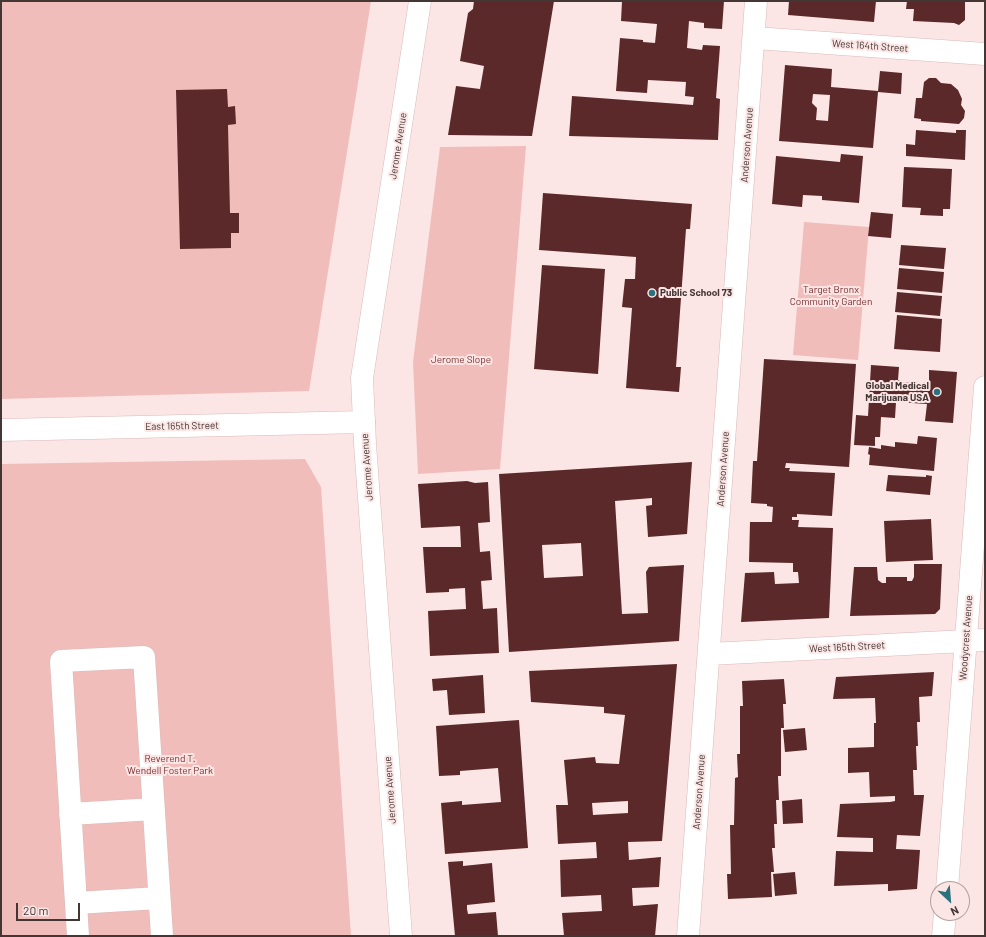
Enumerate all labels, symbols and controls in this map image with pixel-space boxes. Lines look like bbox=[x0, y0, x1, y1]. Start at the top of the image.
street label: West 164th Street bbox=[831, 37, 909, 55]
street label: Anderson Avenue bbox=[738, 107, 756, 183]
street label: Jerome Avenue bbox=[387, 112, 409, 180]
park label: Target Bronx Community Garden bbox=[790, 284, 872, 308]
place label: Public School 73 bbox=[660, 287, 732, 299]
marker: Public School 73 bbox=[647, 288, 657, 298]
park label: Jerome Slope bbox=[431, 354, 491, 366]
place label: Global Medical Marijuana USA bbox=[865, 380, 929, 404]
marker: Global Medical Marijuana USA bbox=[932, 387, 942, 397]
street label: East 165th Street bbox=[145, 419, 219, 433]
street label: Anderson Avenue bbox=[714, 431, 732, 507]
street label: Jerome Avenue bbox=[359, 433, 375, 501]
street label: Woodycrest Avenue bbox=[957, 595, 975, 681]
street label: West 165th Street bbox=[809, 639, 885, 655]
park label: Reverend T. Wendell Foster Park bbox=[127, 753, 213, 776]
street label: Anderson Avenue bbox=[690, 754, 708, 830]
street label: Jerome Avenue bbox=[382, 756, 398, 824]
north arrow bbox=[930, 881, 970, 921]
scale bar bbox=[18, 895, 82, 921]
text: 20 m bbox=[23, 903, 49, 917]
text: N bbox=[949, 904, 961, 919]

